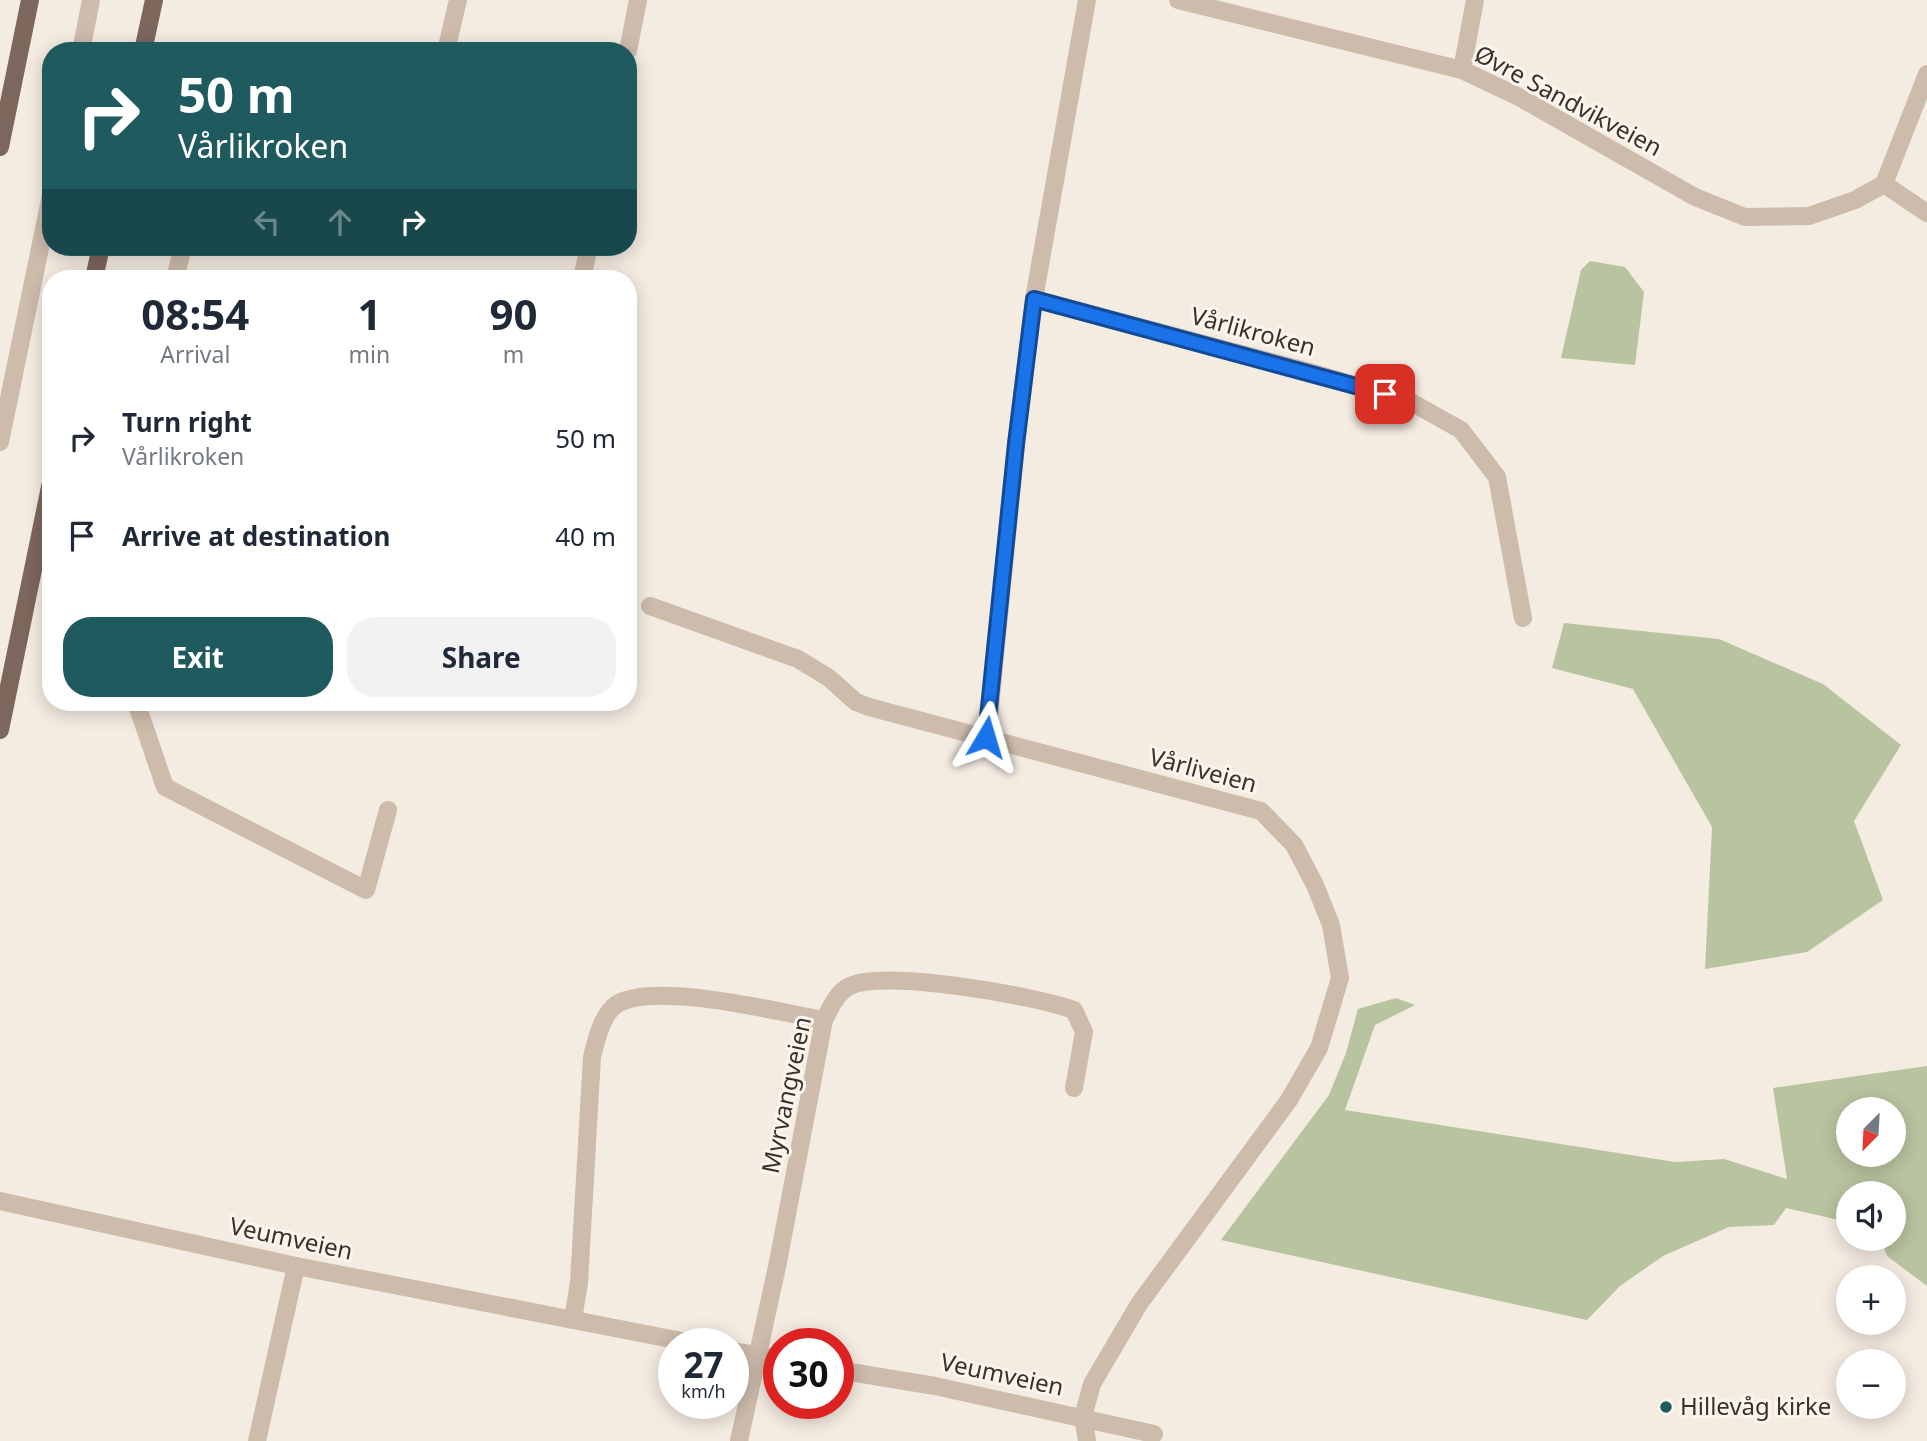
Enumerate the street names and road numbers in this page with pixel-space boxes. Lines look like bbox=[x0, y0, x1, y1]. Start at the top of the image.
street label: Øvre Sandvikveien bbox=[1469, 36, 1668, 163]
street label: Vårlikroken bbox=[1187, 298, 1319, 363]
street label: Vårliveien bbox=[1146, 739, 1261, 800]
street label: Myrvangveien bbox=[753, 1013, 818, 1176]
street label: Veumveien bbox=[227, 1208, 356, 1267]
street label: Veumveien bbox=[938, 1344, 1067, 1403]

